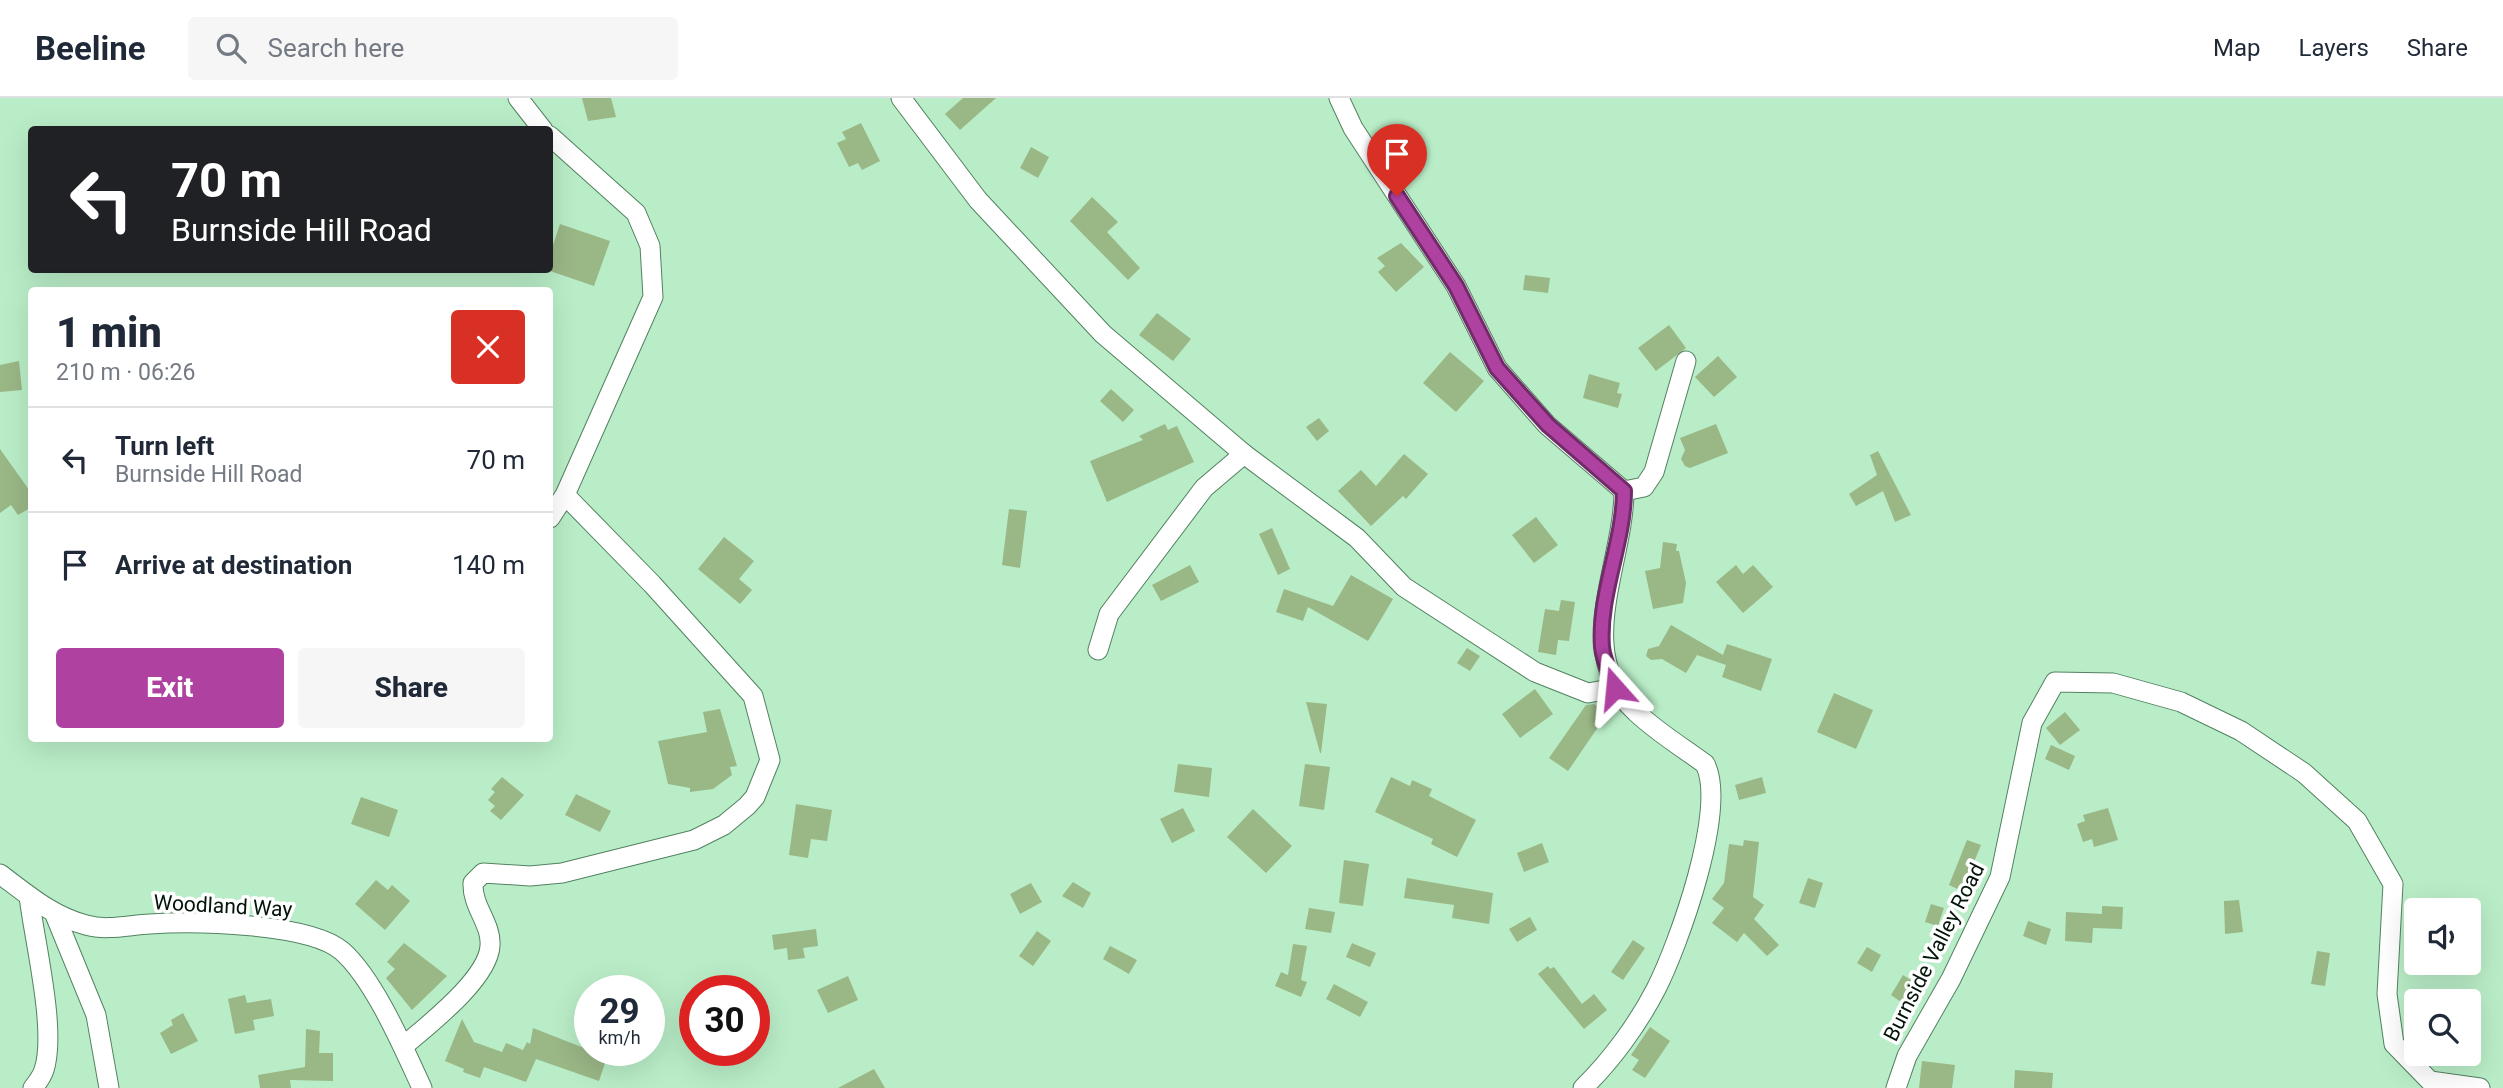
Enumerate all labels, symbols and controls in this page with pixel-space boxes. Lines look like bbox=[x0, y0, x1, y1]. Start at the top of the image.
search box bbox=[188, 17, 678, 80]
text: Beeline bbox=[35, 29, 146, 68]
icon: search bbox=[212, 29, 250, 67]
text: Search here bbox=[268, 33, 404, 63]
text: Map bbox=[2213, 34, 2261, 62]
text: Layers bbox=[2299, 34, 2369, 62]
text: Share bbox=[2407, 34, 2468, 62]
pin bbox=[1367, 124, 1427, 196]
icon: arrive bbox=[1378, 135, 1416, 173]
text: 70 m bbox=[171, 152, 282, 209]
icon: left bbox=[56, 154, 147, 245]
text: Burnside Hill Road bbox=[171, 211, 432, 249]
text: 1 min bbox=[56, 308, 162, 357]
button: close bbox=[451, 310, 525, 384]
text: 210 m · 06:26 bbox=[56, 359, 195, 386]
text: Turn left bbox=[115, 431, 214, 461]
icon: left bbox=[56, 441, 94, 479]
text: 70 m bbox=[467, 445, 525, 475]
text: Burnside Hill Road bbox=[115, 461, 303, 488]
icon: arrive bbox=[56, 546, 94, 584]
text: Arrive at destination bbox=[115, 550, 352, 580]
text: 140 m bbox=[452, 550, 525, 580]
button: Exit bbox=[56, 648, 284, 728]
button: Share bbox=[298, 648, 525, 728]
position arrow bbox=[1578, 651, 1652, 725]
street label: Burnside Valley Road bbox=[1879, 859, 1989, 1045]
street label: Woodland Way bbox=[153, 890, 293, 922]
map controls bbox=[2404, 898, 2481, 1066]
button: sound bbox=[2404, 898, 2481, 975]
speed limit sign: 30 bbox=[679, 975, 770, 1066]
button: search bbox=[2404, 989, 2481, 1066]
text: 29 bbox=[599, 991, 640, 1032]
text: km/h bbox=[598, 1027, 641, 1048]

